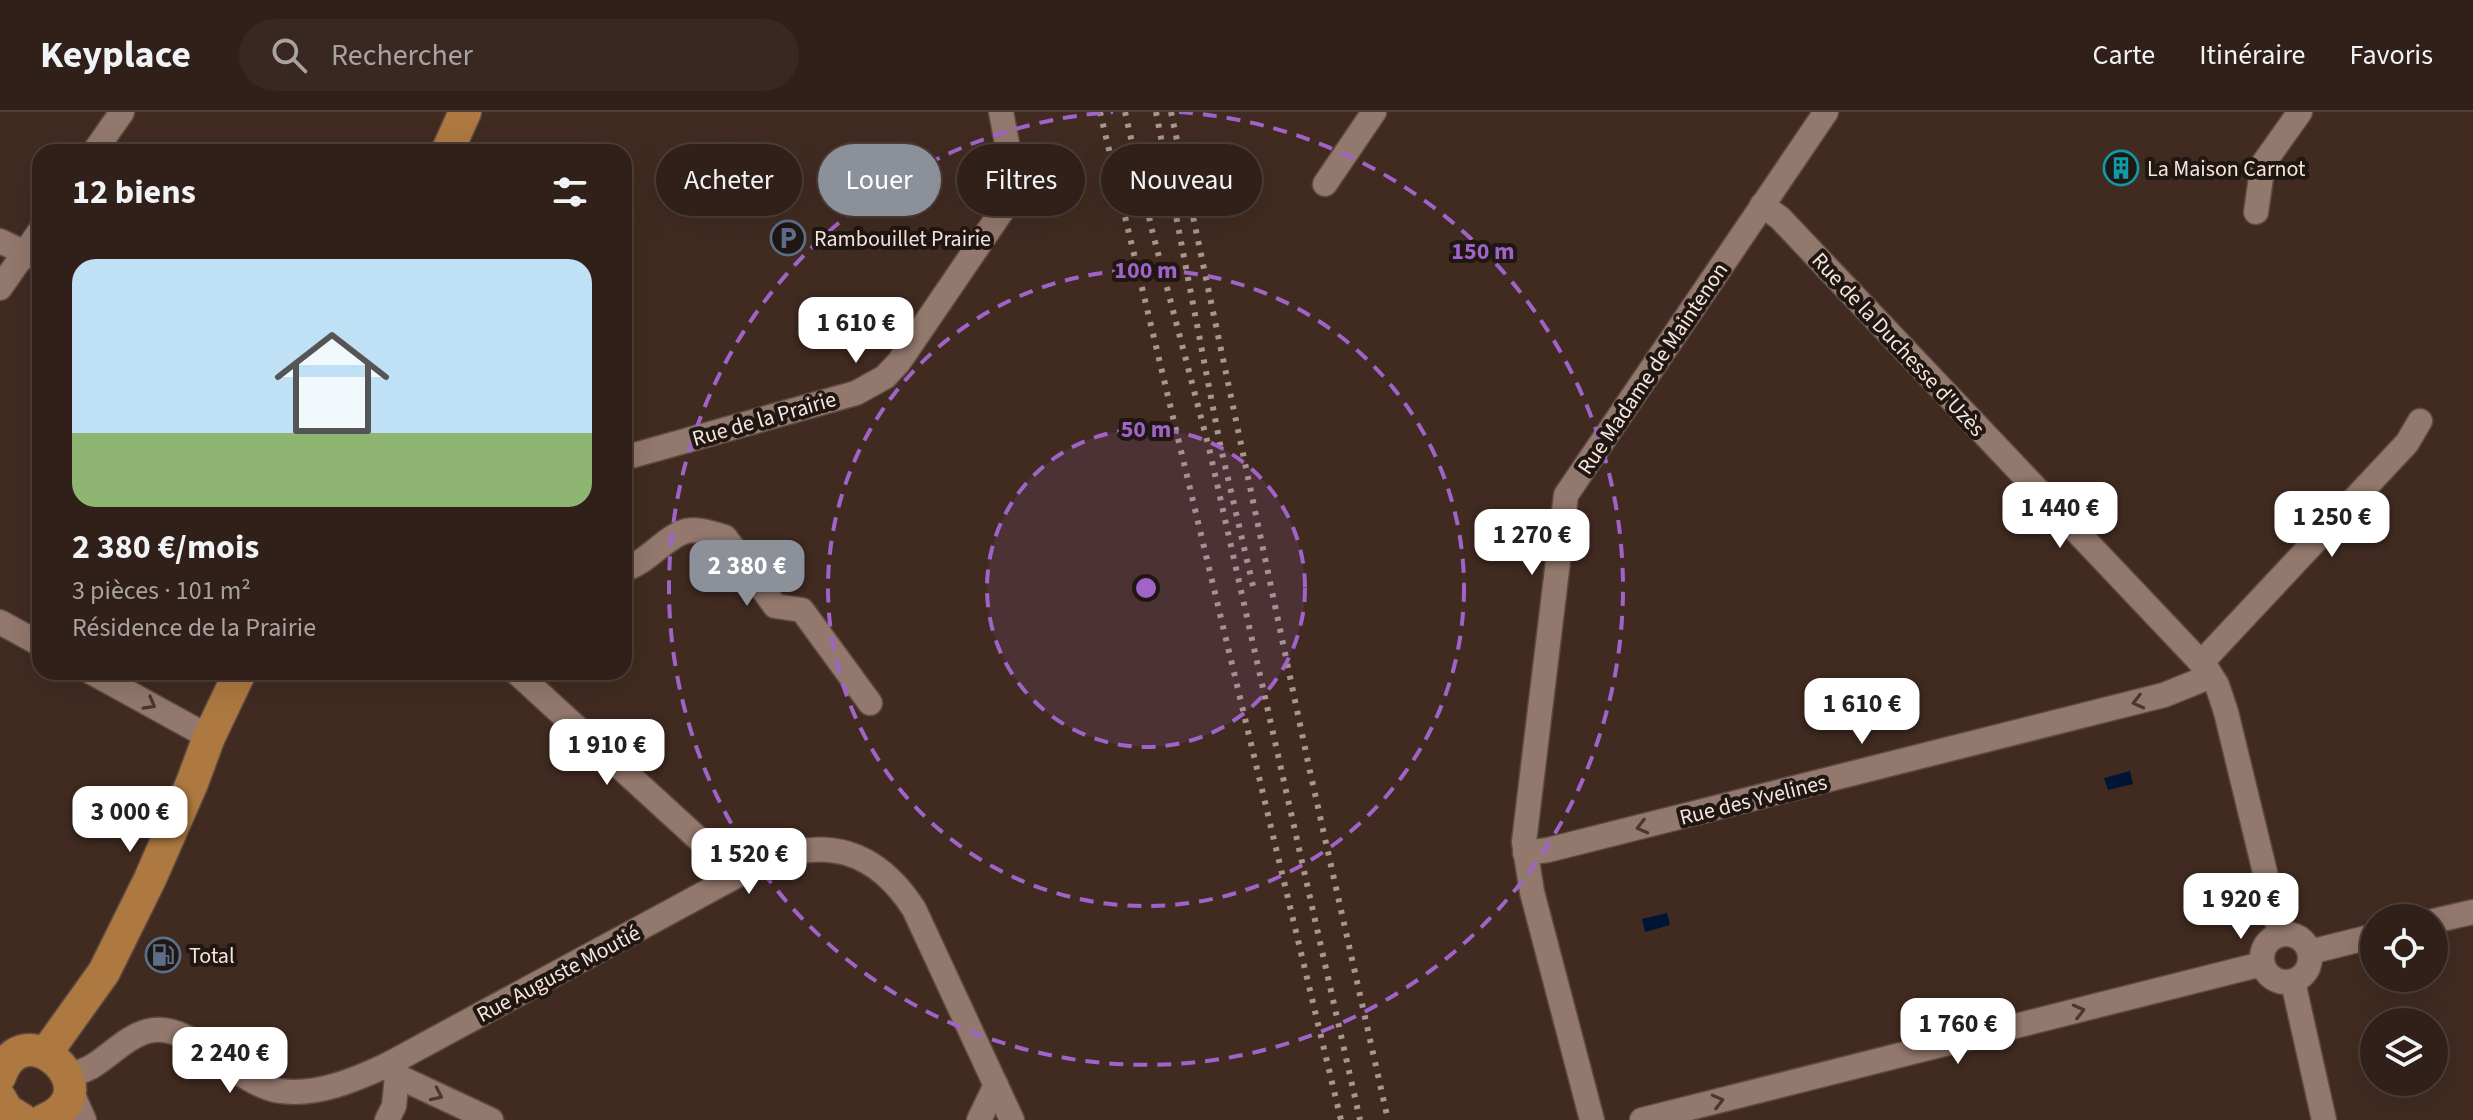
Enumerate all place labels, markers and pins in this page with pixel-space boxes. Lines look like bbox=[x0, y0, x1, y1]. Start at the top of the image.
building icon: La Maison Carnot bbox=[2102, 149, 2140, 187]
place label: La Maison Carnot bbox=[2147, 153, 2306, 185]
parking icon: Rambouillet Prairie bbox=[769, 219, 807, 257]
place label: Rambouillet Prairie bbox=[814, 223, 991, 255]
pin: 1 610 € bbox=[782, 297, 930, 365]
pin: 1 440 € bbox=[1986, 482, 2134, 550]
pin: 1 250 € bbox=[2258, 491, 2406, 559]
pin: 1 270 € bbox=[1458, 509, 1606, 577]
pin: 2 380 € bbox=[673, 540, 821, 608]
centre of rings bbox=[1132, 574, 1160, 602]
pin: 1 610 € bbox=[1788, 678, 1936, 746]
pin: 1 910 € bbox=[533, 719, 681, 787]
pin: 3 000 € bbox=[56, 786, 204, 854]
pin: 1 520 € bbox=[675, 828, 823, 896]
pin: 1 920 € bbox=[2167, 873, 2315, 941]
fuel station icon: Total bbox=[144, 936, 182, 974]
place label: Total bbox=[189, 940, 235, 972]
pin: 1 760 € bbox=[1884, 998, 2032, 1066]
pin: 2 240 € bbox=[156, 1027, 304, 1095]

